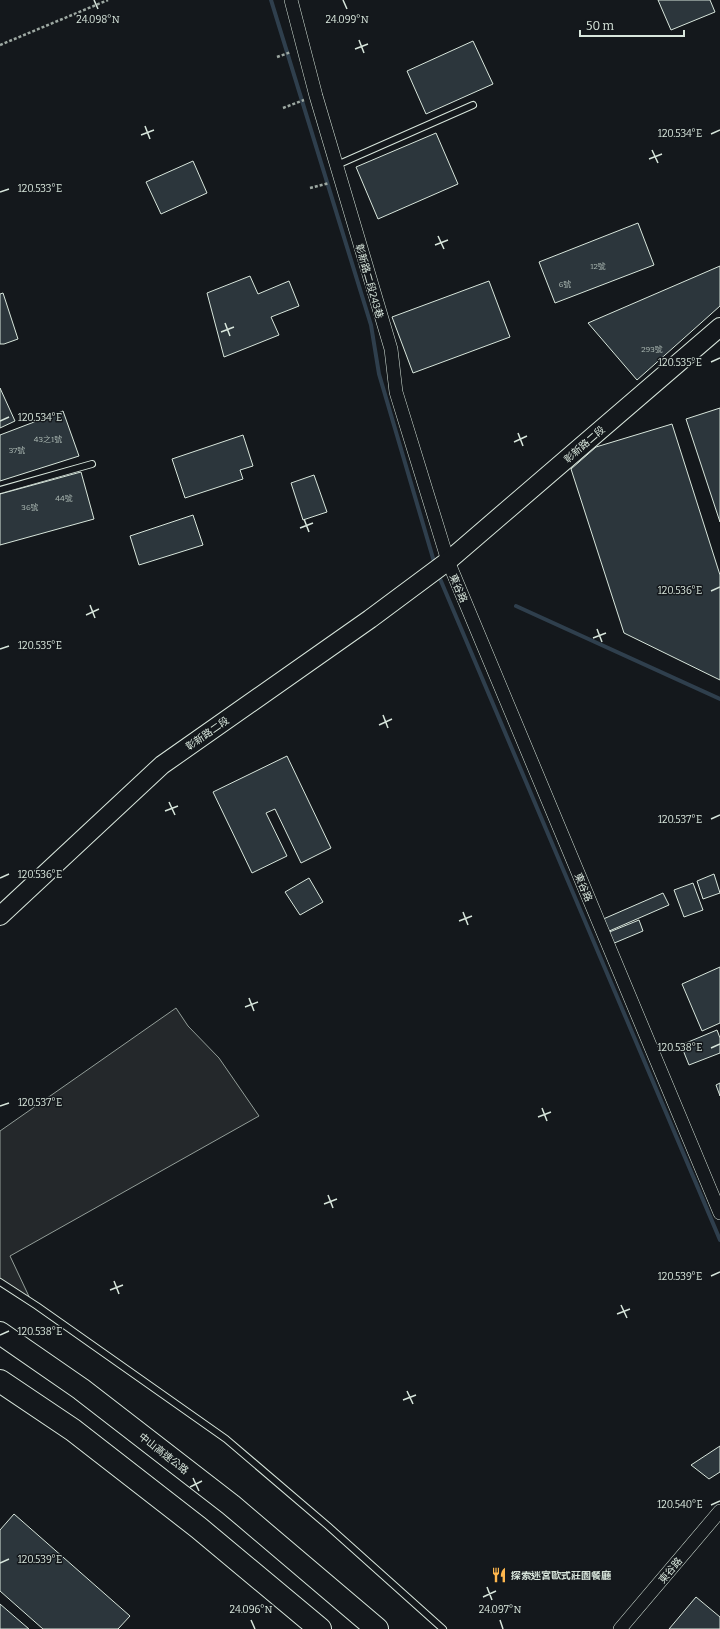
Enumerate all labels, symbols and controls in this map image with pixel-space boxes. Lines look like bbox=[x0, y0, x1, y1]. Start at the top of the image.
scale bar bbox=[580, 12, 684, 38]
text: 24.098°N bbox=[76, 14, 120, 26]
text: 24.099°N bbox=[325, 14, 369, 26]
text: 50 m bbox=[586, 19, 615, 33]
text: 120.534°E bbox=[658, 128, 702, 140]
text: 120.533°E bbox=[18, 183, 62, 195]
street label: 彰新路二段243巷 bbox=[353, 243, 385, 320]
house number: 12號 bbox=[590, 262, 606, 271]
house number: 6號 bbox=[559, 280, 571, 289]
house number: 293號 bbox=[641, 345, 663, 354]
text: 120.535°E bbox=[658, 357, 702, 369]
text: 120.534°E bbox=[18, 412, 62, 424]
street label: 彰新路二段 bbox=[562, 424, 607, 466]
house number: 43之1號 bbox=[34, 435, 62, 444]
house number: 37號 bbox=[9, 446, 25, 455]
house number: 44號 bbox=[55, 494, 73, 503]
house number: 36號 bbox=[21, 503, 39, 512]
street label: 東谷路 bbox=[447, 572, 469, 605]
text: 120.536°E bbox=[658, 585, 702, 597]
text: 120.535°E bbox=[18, 640, 62, 652]
street label: 彰新路二段 bbox=[184, 715, 231, 753]
text: 120.537°E bbox=[658, 814, 702, 826]
text: 120.536°E bbox=[18, 869, 62, 881]
street label: 東谷路 bbox=[572, 871, 594, 904]
text: 120.538°E bbox=[658, 1042, 702, 1054]
text: 120.537°E bbox=[18, 1097, 62, 1109]
text: 120.539°E bbox=[658, 1271, 702, 1283]
text: 120.538°E bbox=[18, 1326, 62, 1338]
street label: 中山高速公路 bbox=[136, 1431, 191, 1477]
text: 120.540°E bbox=[657, 1499, 703, 1511]
text: 120.539°E bbox=[18, 1554, 62, 1566]
street label: 東谷路 bbox=[657, 1555, 685, 1586]
restaurant icon: 探索迷宮歐式莊園餐廳 bbox=[490, 1566, 508, 1584]
place label: 探索迷宮歐式莊園餐廳 bbox=[511, 1570, 611, 1582]
text: 24.096°N bbox=[230, 1604, 273, 1616]
text: 24.097°N bbox=[479, 1604, 521, 1616]

